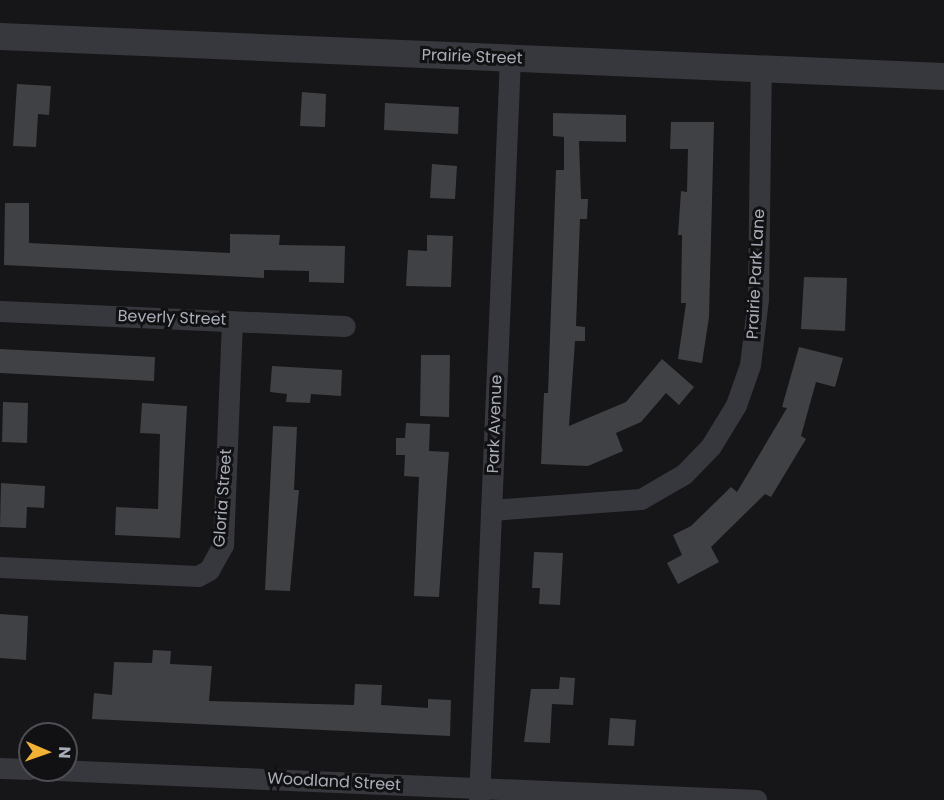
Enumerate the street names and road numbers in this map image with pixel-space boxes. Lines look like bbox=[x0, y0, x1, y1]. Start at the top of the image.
street label: Prairie Street bbox=[421, 46, 523, 68]
street label: Prairie Park Lane bbox=[743, 208, 769, 340]
street label: Beverly Street bbox=[117, 307, 227, 329]
street label: Park Avenue bbox=[484, 374, 506, 474]
street label: Gloria Street bbox=[210, 448, 236, 548]
street label: Woodland Street bbox=[267, 769, 401, 795]

